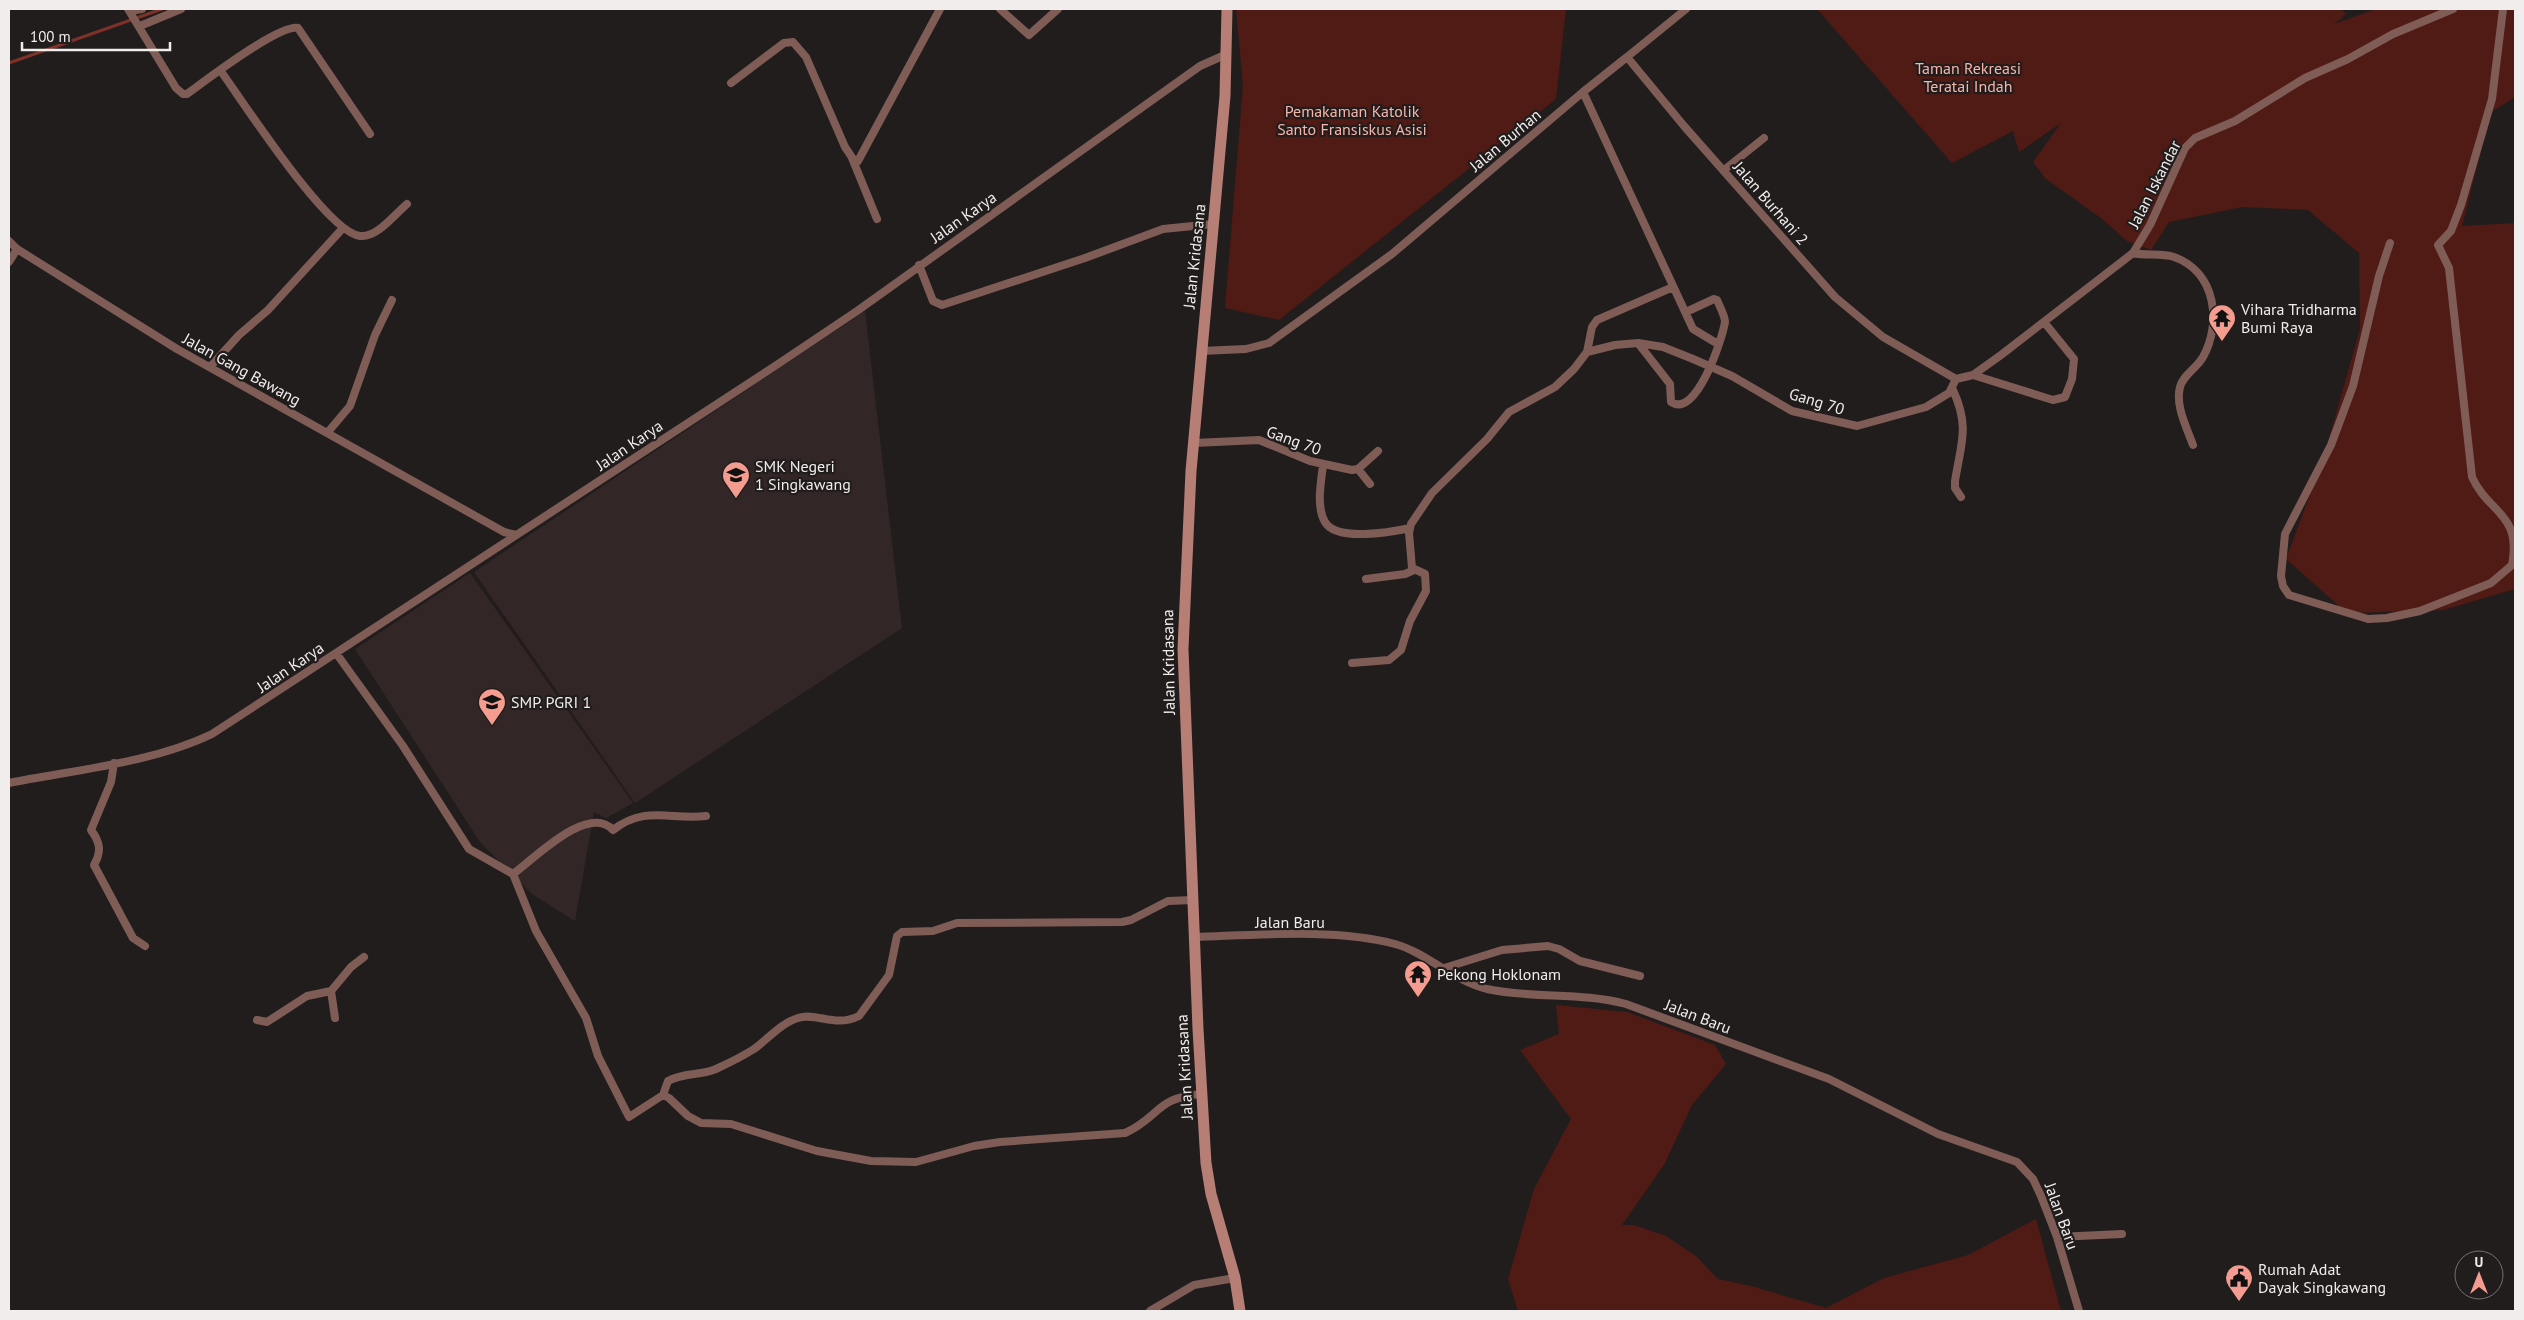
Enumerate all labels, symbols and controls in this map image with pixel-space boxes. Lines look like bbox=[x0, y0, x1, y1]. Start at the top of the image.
scale bar bbox=[22, 20, 170, 52]
text: 100 m bbox=[30, 27, 71, 46]
park label: Taman Rekreasi Teratai Indah bbox=[1915, 58, 2021, 96]
park label: Pemakaman Katolik Santo Fransiskus Asisi bbox=[1277, 101, 1427, 139]
street label: Jalan Burhan bbox=[1464, 104, 1545, 176]
street label: Jalan Iskandar bbox=[2123, 136, 2185, 232]
street label: Jalan Burhani 2 bbox=[1729, 156, 1813, 249]
street label: Jalan Karya bbox=[925, 187, 1000, 248]
street label: Jalan Kridasana bbox=[1178, 203, 1209, 310]
place label: Vihara Tridharma Bumi Raya bbox=[2240, 299, 2357, 337]
temple icon: Vihara Tridharma Bumi Raya bbox=[2207, 303, 2237, 342]
street label: Jalan Gang Bawang bbox=[179, 328, 305, 410]
street label: Gang 70 bbox=[1787, 383, 1847, 419]
street label: Jalan Karya bbox=[591, 415, 666, 475]
street label: Gang 70 bbox=[1264, 421, 1324, 459]
place label: SMK Negeri 1 Singkawang bbox=[755, 456, 851, 494]
school or university icon: SMK Negeri 1 Singkawang bbox=[721, 460, 751, 499]
street label: Jalan Kridasana bbox=[1157, 609, 1179, 716]
street label: Jalan Karya bbox=[252, 637, 327, 697]
school or university icon: SMP. PGRI 1 bbox=[477, 687, 507, 726]
place label: SMP. PGRI 1 bbox=[511, 692, 591, 712]
street label: Jalan Baru bbox=[1254, 912, 1325, 932]
temple icon: Pekong Hoklonam bbox=[1403, 959, 1433, 998]
place label: Pekong Hoklonam bbox=[1437, 964, 1561, 984]
street label: Jalan Baru bbox=[1661, 994, 1734, 1038]
street label: Jalan Kridasana bbox=[1171, 1014, 1197, 1121]
street label: Jalan Baru bbox=[2040, 1179, 2083, 1252]
north arrow bbox=[2454, 1250, 2504, 1300]
text: U bbox=[2475, 1253, 2483, 1271]
place label: Rumah Adat Dayak Singkawang bbox=[2258, 1259, 2386, 1297]
public building icon: Rumah Adat Dayak Singkawang bbox=[2224, 1263, 2254, 1302]

